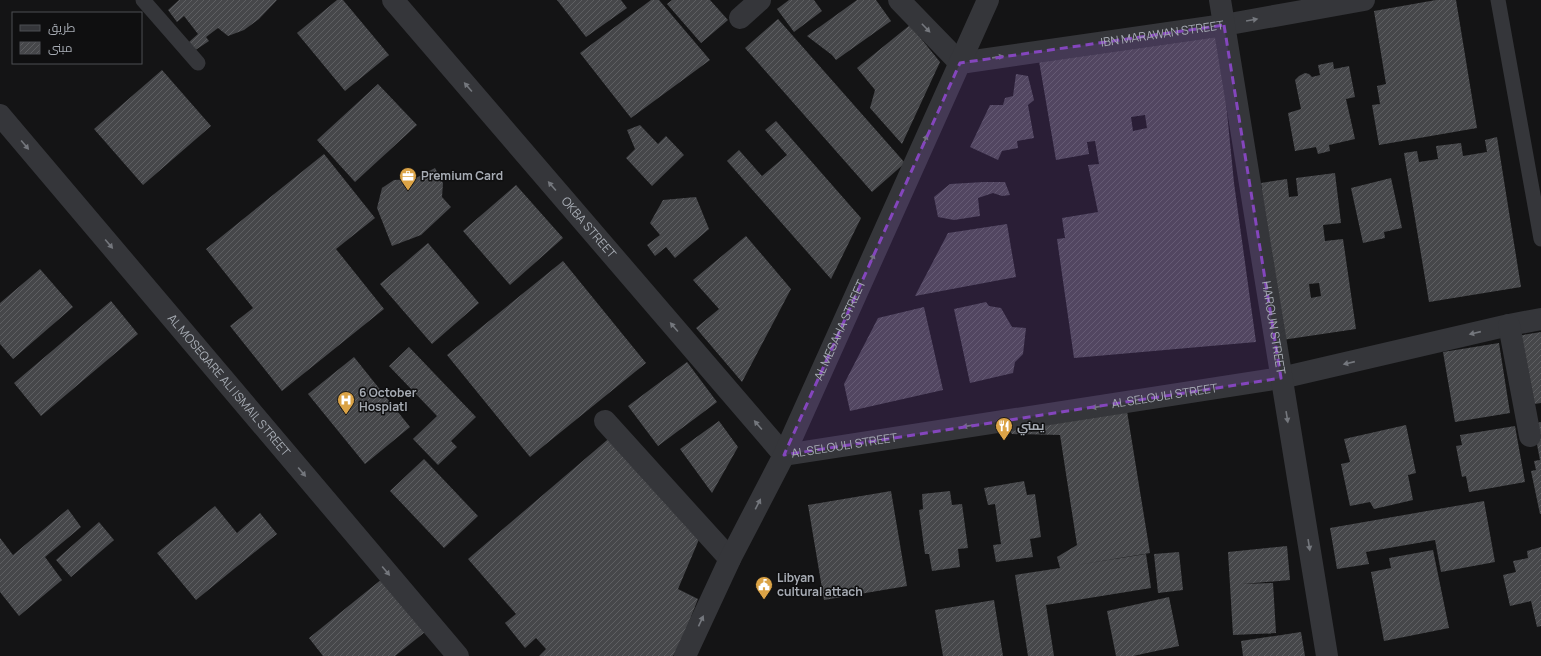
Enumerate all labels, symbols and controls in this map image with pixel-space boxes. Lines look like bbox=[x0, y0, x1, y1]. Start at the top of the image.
legend bbox=[12, 12, 142, 64]
street label: IBN MARAWAN STREET bbox=[1099, 16, 1226, 51]
one-way arrow bbox=[1246, 17, 1258, 23]
text: طريق bbox=[48, 19, 76, 36]
one-way arrow bbox=[921, 23, 931, 33]
text: مبنى bbox=[48, 39, 73, 56]
one-way arrow bbox=[992, 54, 1004, 60]
one-way arrow bbox=[463, 82, 472, 92]
one-way arrow bbox=[922, 135, 928, 146]
one-way arrow bbox=[21, 139, 30, 150]
office icon: Premium Card bbox=[398, 166, 418, 191]
place label: Premium Card bbox=[421, 167, 503, 184]
one-way arrow bbox=[548, 180, 557, 191]
street label: OKBA STREET bbox=[558, 193, 621, 262]
one-way arrow bbox=[105, 239, 114, 249]
one-way arrow bbox=[869, 253, 875, 265]
street label: AL MESAHA STREET bbox=[810, 276, 870, 383]
street label: HAROUN STREET bbox=[1258, 280, 1290, 376]
street label: AL MOSEQARE ALI ISMAIL STREET bbox=[164, 310, 295, 460]
one-way arrow bbox=[669, 321, 678, 332]
one-way arrow bbox=[1469, 331, 1482, 337]
one-way arrow bbox=[1343, 360, 1355, 366]
street label: AL SELOULI STREET bbox=[1110, 379, 1220, 412]
place label: 6 October Hospiatl bbox=[359, 384, 417, 415]
hospital icon: 6 October Hospiatl bbox=[336, 390, 356, 415]
one-way arrow bbox=[1091, 404, 1103, 410]
one-way arrow bbox=[1285, 411, 1291, 423]
restaurant icon: يمني bbox=[994, 416, 1014, 441]
place label: يمني bbox=[1017, 417, 1045, 436]
one-way arrow bbox=[754, 420, 763, 431]
one-way arrow bbox=[962, 423, 974, 429]
street label: AL SELOULI STREET bbox=[790, 428, 899, 462]
one-way arrow bbox=[297, 466, 306, 477]
one-way arrow bbox=[755, 498, 762, 510]
one-way arrow bbox=[1306, 539, 1312, 551]
one-way arrow bbox=[381, 565, 390, 576]
place label: Libyan cultural attach bbox=[777, 569, 863, 600]
public building icon: Libyan cultural attach bbox=[754, 575, 774, 600]
one-way arrow bbox=[698, 615, 704, 626]

